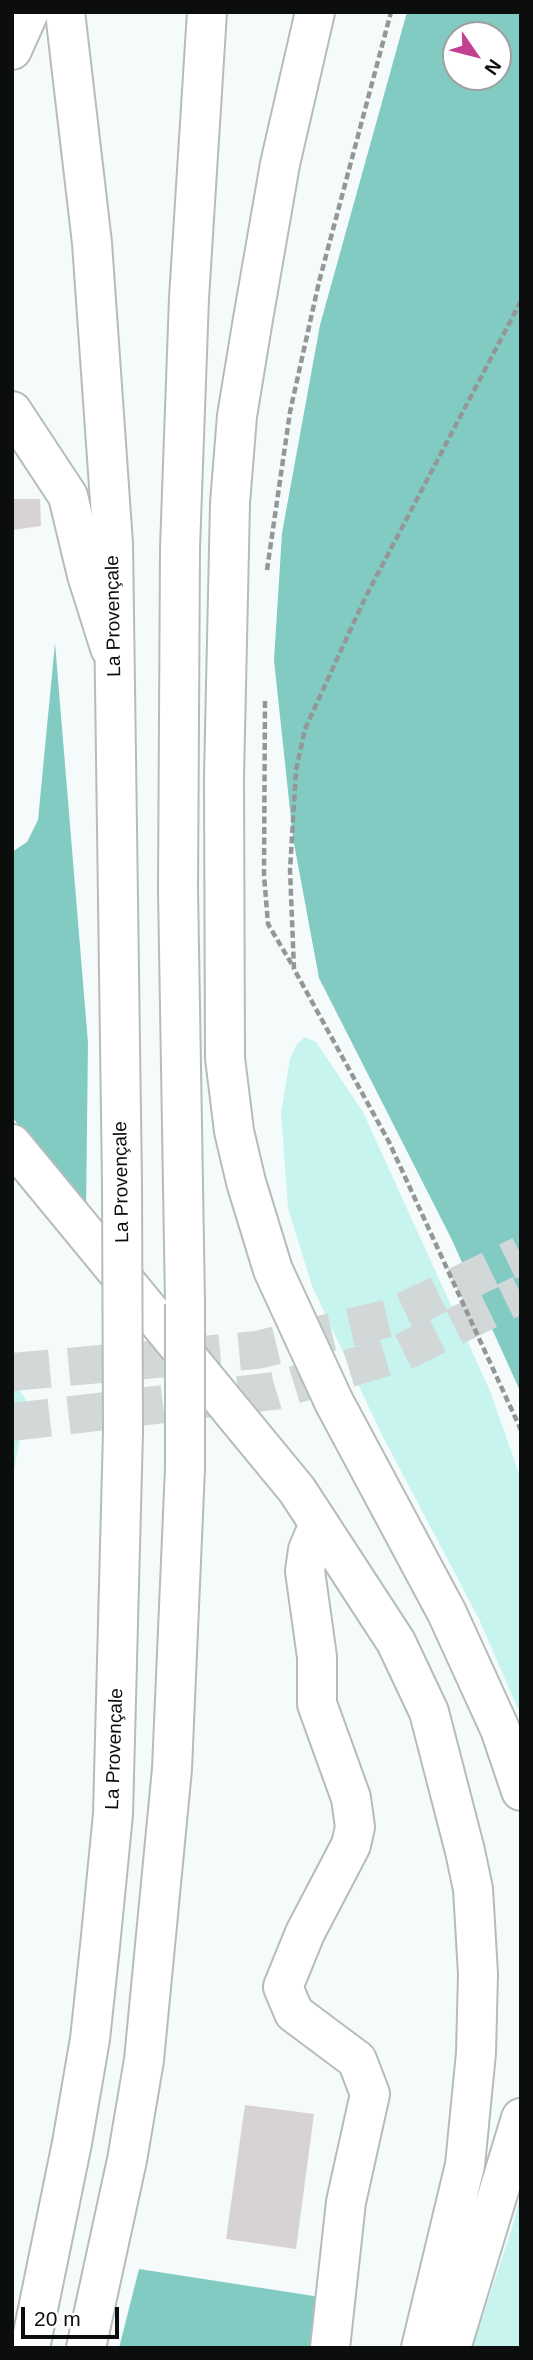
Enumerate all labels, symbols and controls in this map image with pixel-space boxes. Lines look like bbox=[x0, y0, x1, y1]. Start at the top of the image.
north arrow bbox=[442, 21, 512, 91]
text: N bbox=[480, 56, 506, 79]
street label: La Provençale bbox=[102, 555, 126, 677]
street label: La Provençale bbox=[110, 1121, 134, 1243]
street label: La Provençale bbox=[101, 1688, 129, 1810]
scale bar bbox=[24, 2294, 122, 2338]
text: 20 m bbox=[34, 2307, 81, 2330]

